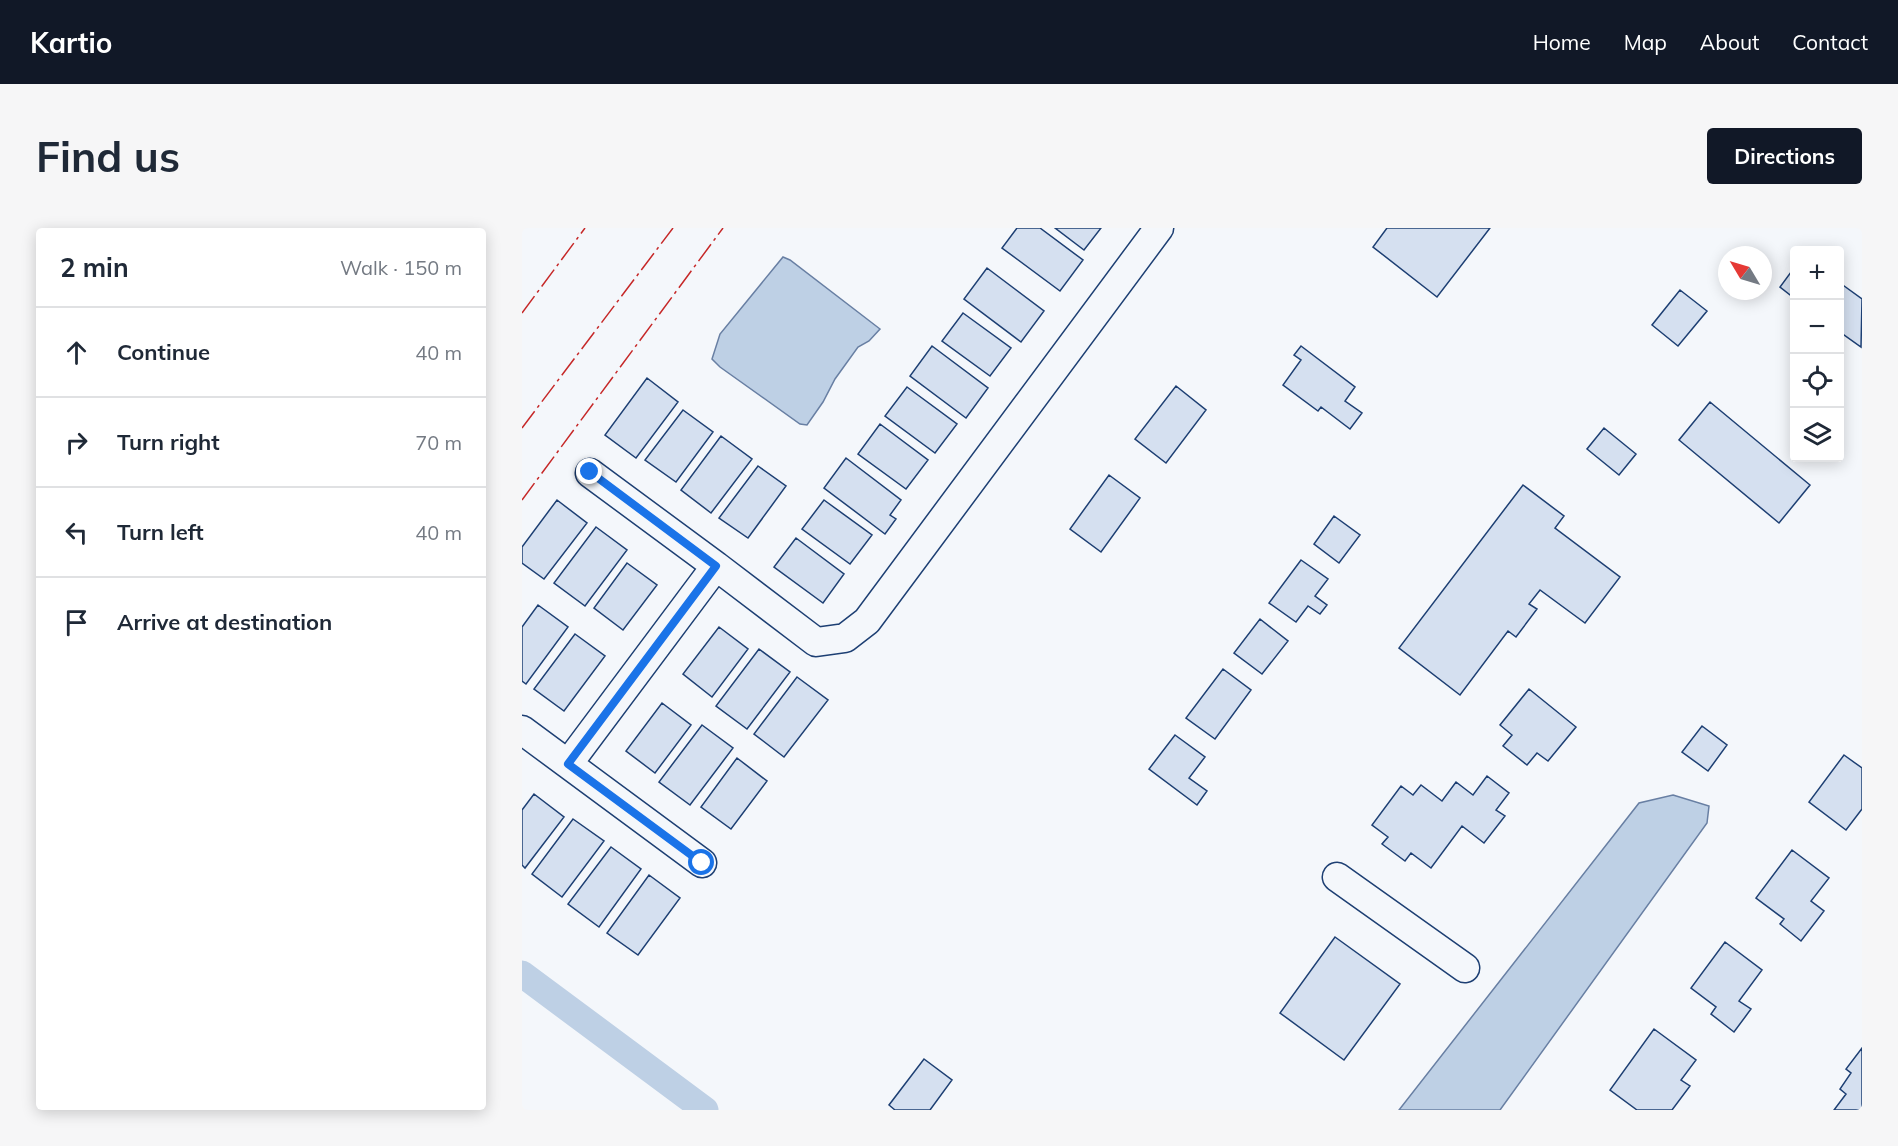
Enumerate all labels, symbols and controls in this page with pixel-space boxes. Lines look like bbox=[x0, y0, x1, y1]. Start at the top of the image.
text: Kartio bbox=[30, 25, 112, 60]
text: Home bbox=[1533, 29, 1591, 55]
text: Map bbox=[1624, 29, 1667, 55]
text: About bbox=[1700, 29, 1759, 55]
text: Contact bbox=[1792, 29, 1868, 55]
button: Directions bbox=[1707, 128, 1862, 184]
text: Find us bbox=[36, 130, 180, 183]
north arrow bbox=[1718, 246, 1772, 300]
map controls bbox=[1790, 246, 1844, 462]
button: + bbox=[1790, 246, 1844, 300]
text: 2 min bbox=[60, 251, 129, 284]
text: Walk · 150 m bbox=[340, 255, 462, 280]
button: − bbox=[1790, 300, 1844, 354]
icon: ahead bbox=[60, 336, 93, 369]
text: Continue bbox=[117, 338, 210, 366]
text: 40 m bbox=[415, 340, 462, 365]
button: locate bbox=[1790, 354, 1844, 408]
button: layers bbox=[1790, 408, 1844, 462]
icon: right bbox=[60, 426, 93, 459]
text: Turn right bbox=[117, 428, 220, 456]
text: 70 m bbox=[415, 430, 462, 455]
route end bbox=[576, 458, 602, 484]
icon: left bbox=[60, 516, 93, 549]
text: Turn left bbox=[117, 518, 204, 546]
text: 40 m bbox=[415, 520, 462, 545]
icon: arrive bbox=[60, 606, 93, 639]
text: Arrive at destination bbox=[117, 608, 332, 636]
route start bbox=[688, 849, 714, 875]

